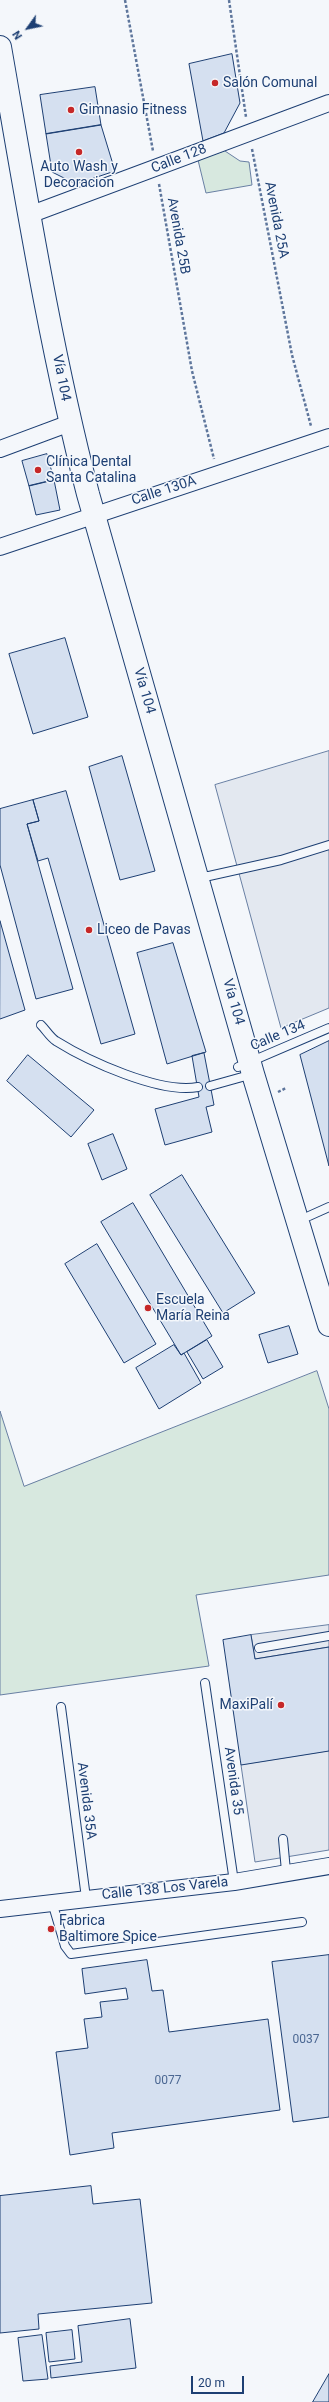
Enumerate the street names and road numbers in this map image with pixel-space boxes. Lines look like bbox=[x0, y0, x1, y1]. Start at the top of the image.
street label: Calle 128 bbox=[149, 141, 209, 177]
street label: Avenida 25A bbox=[260, 180, 292, 260]
street label: Avenida 25B bbox=[163, 196, 193, 276]
street label: Vía 104 bbox=[48, 353, 74, 403]
street label: Calle 130A bbox=[129, 473, 199, 509]
street label: Vía 104 bbox=[129, 666, 159, 716]
street label: Vía 104 bbox=[218, 977, 248, 1027]
street label: Calle 134 bbox=[248, 1017, 308, 1055]
street label: Avenida 35 bbox=[220, 1746, 246, 1816]
street label: Avenida 35A bbox=[73, 1761, 99, 1841]
street label: Calle 138 Los Varela bbox=[101, 1874, 229, 1904]

